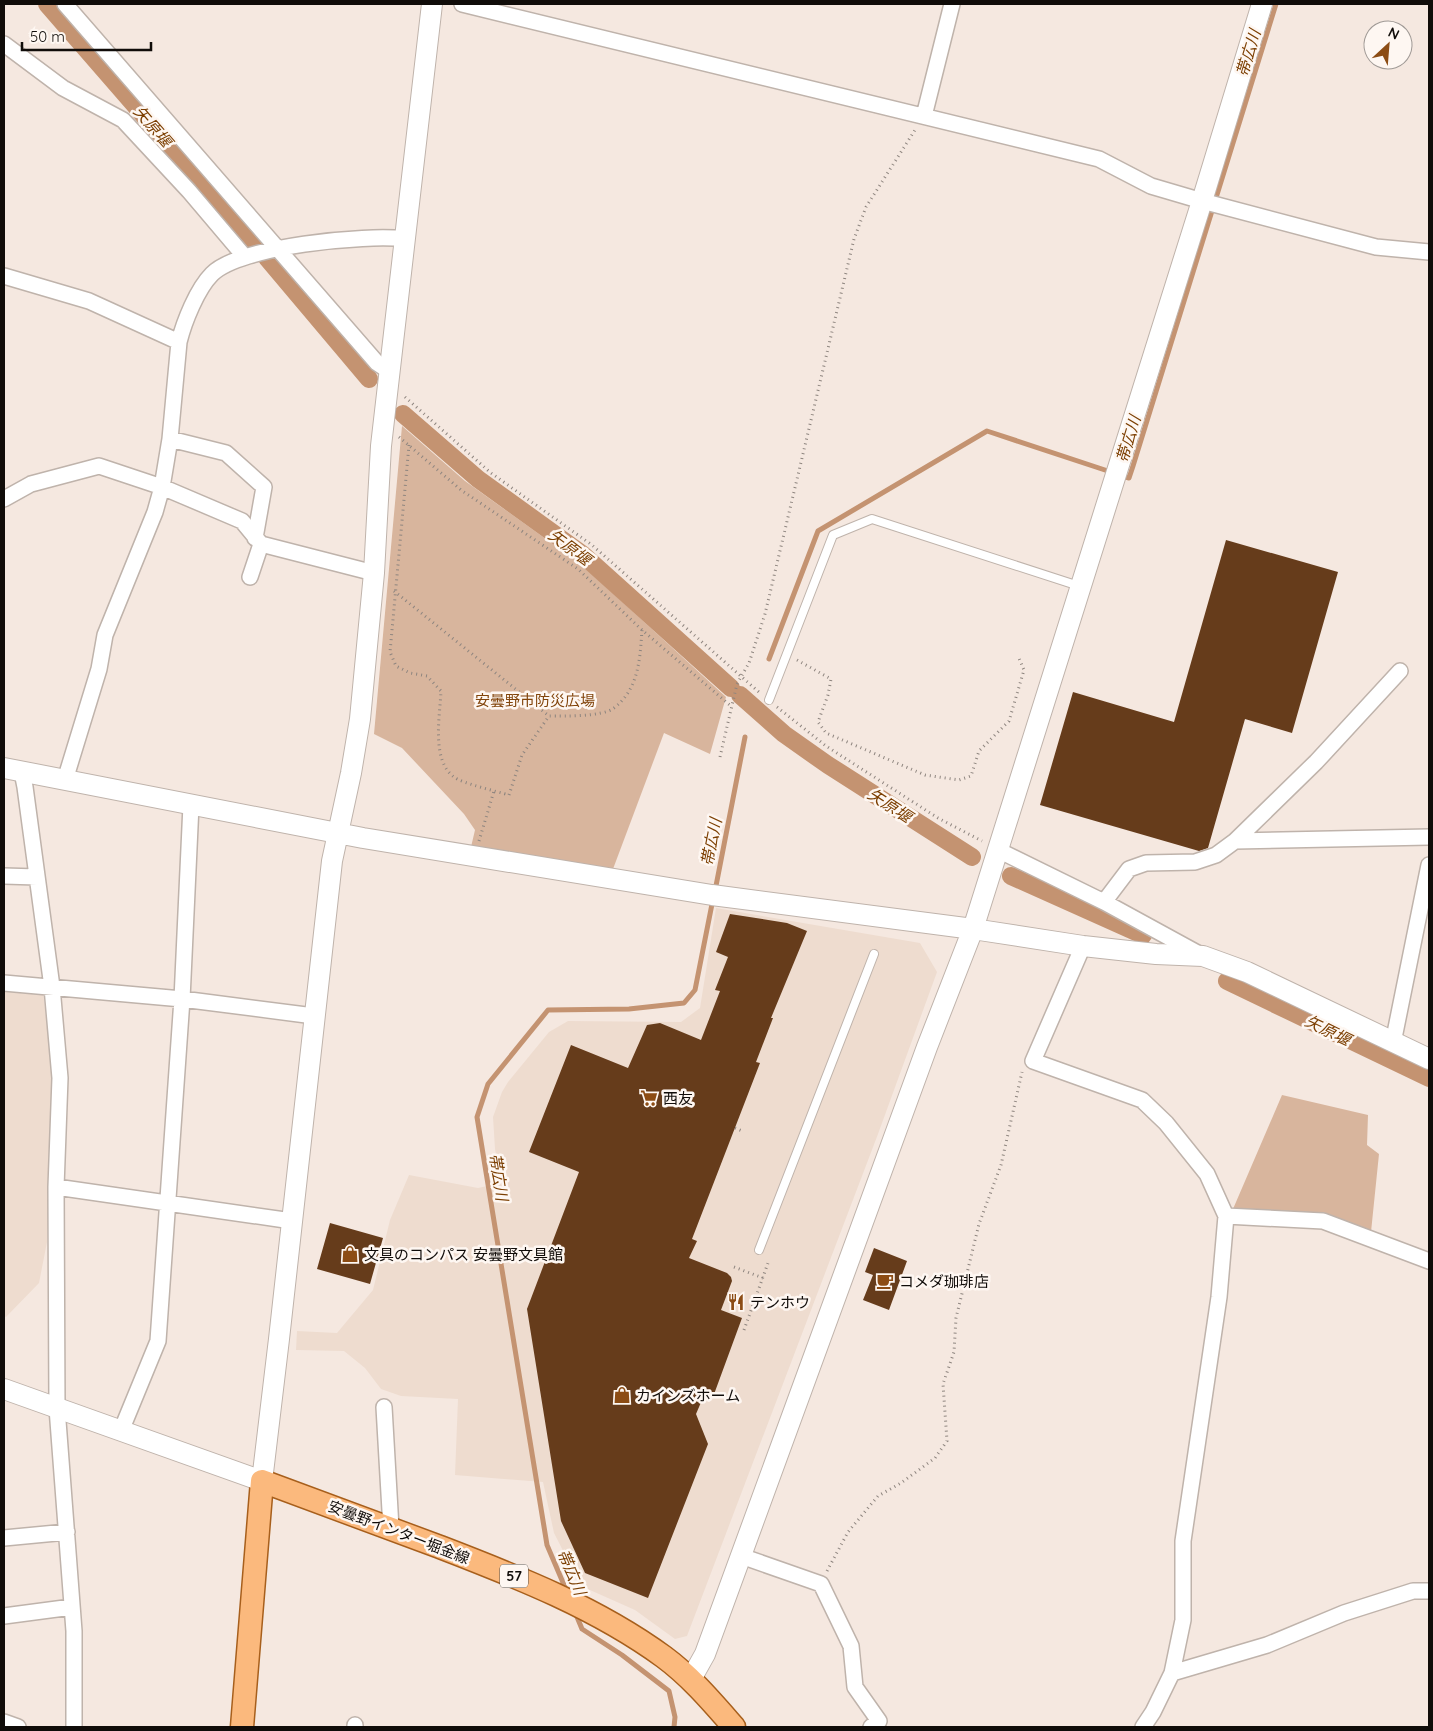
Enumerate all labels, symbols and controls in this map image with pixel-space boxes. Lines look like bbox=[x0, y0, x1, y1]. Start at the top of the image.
scale bar bbox=[22, 20, 151, 52]
north arrow bbox=[1363, 20, 1413, 70]
text: N bbox=[1385, 23, 1402, 44]
water label: 帯広川 bbox=[1231, 25, 1265, 79]
text: 50 m bbox=[30, 27, 65, 46]
water label: 矢原堰 bbox=[130, 101, 178, 153]
water label: 帯広川 bbox=[1111, 411, 1145, 465]
water label: 矢原堰 bbox=[545, 525, 598, 571]
park label: 安曇野市防災広場 bbox=[475, 691, 595, 710]
water label: 矢原堰 bbox=[864, 784, 918, 828]
water label: 帯広川 bbox=[697, 815, 726, 867]
water label: 矢原堰 bbox=[1302, 1010, 1357, 1051]
supermarket icon: 西友 bbox=[639, 1088, 659, 1108]
place label: 西友 bbox=[663, 1089, 693, 1108]
water label: 帯広川 bbox=[485, 1152, 513, 1204]
shop icon: 文具のコンパス 安曇野文具館 bbox=[340, 1244, 360, 1264]
place label: 文具のコンパス 安曇野文具館 bbox=[364, 1245, 563, 1264]
cafe icon: コメダ珈琲店 bbox=[875, 1271, 895, 1291]
place label: コメダ珈琲店 bbox=[899, 1272, 989, 1291]
restaurant icon: テンホウ bbox=[726, 1292, 746, 1312]
place label: テンホウ bbox=[750, 1293, 810, 1312]
shop icon: カインズホーム bbox=[612, 1385, 632, 1405]
place label: カインズホーム bbox=[636, 1386, 740, 1405]
street label: 安曇野インター堀金線 bbox=[326, 1496, 472, 1568]
water label: 帯広川 bbox=[553, 1546, 591, 1600]
road number: 57 bbox=[500, 1564, 528, 1588]

